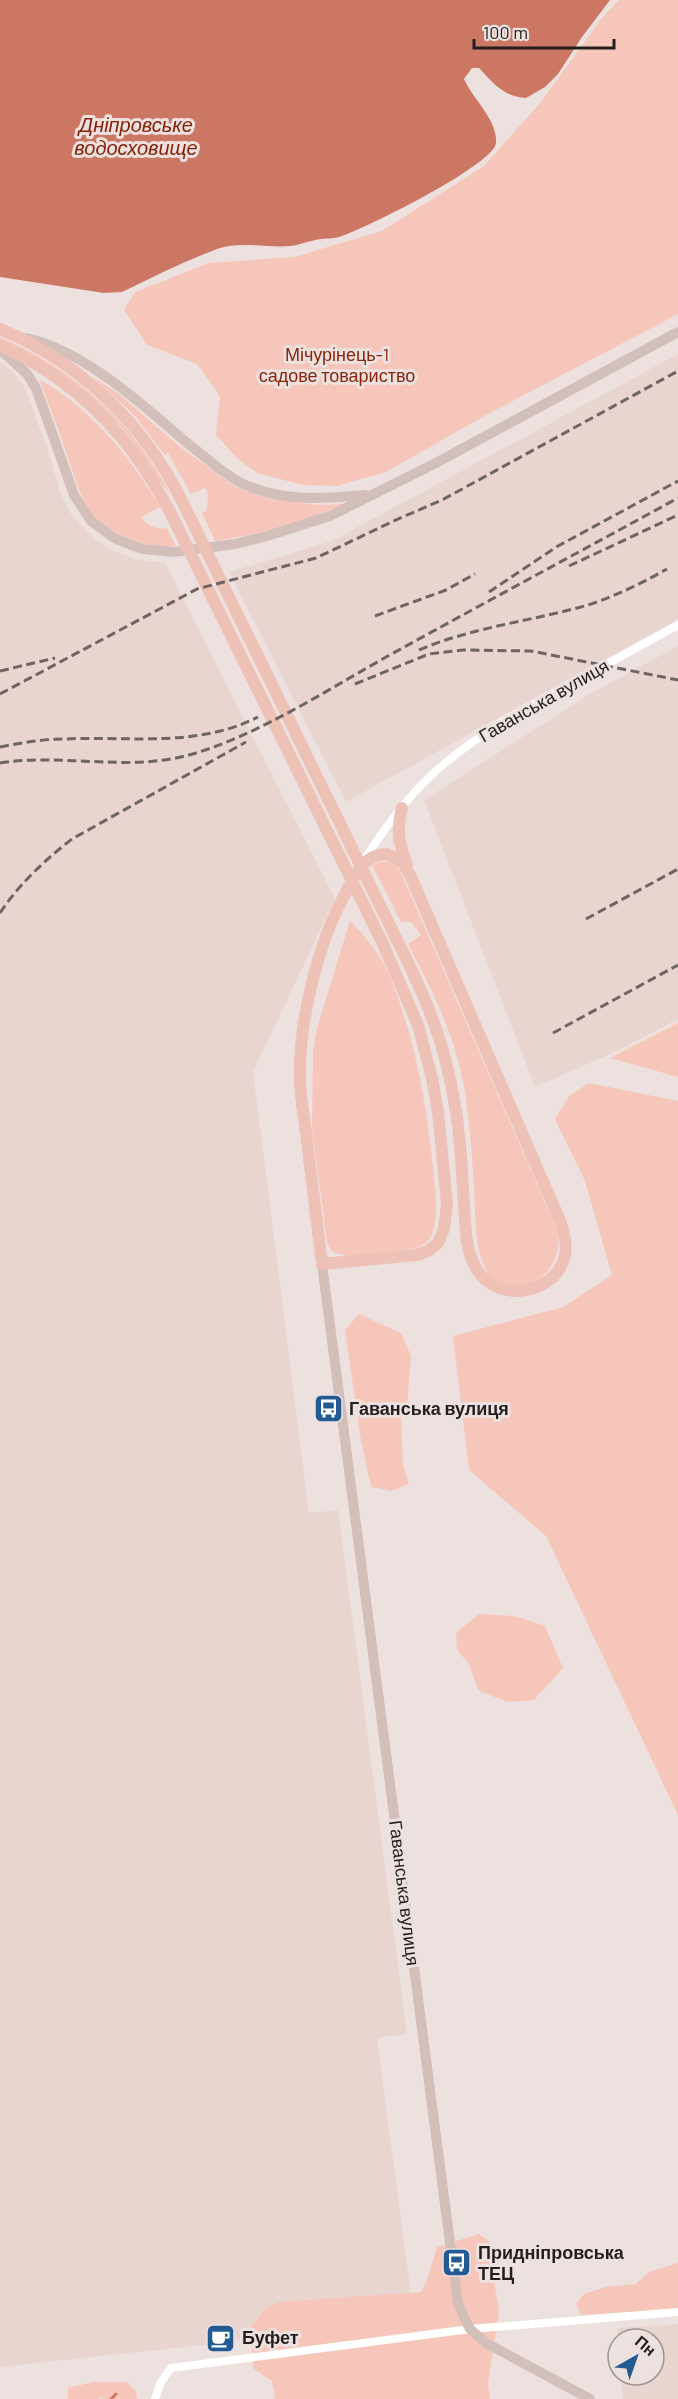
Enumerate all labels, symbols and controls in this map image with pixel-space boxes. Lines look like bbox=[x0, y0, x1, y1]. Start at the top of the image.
scale bar bbox=[474, 12, 614, 50]
text: 100 m bbox=[483, 21, 528, 43]
water label: Дніпровське водосховище bbox=[74, 112, 198, 159]
park label: Мічурінець-1 садове товариство bbox=[259, 343, 415, 386]
street label: Гаванська вулиця bbox=[474, 654, 613, 746]
bus stop icon: Гаванська вулиця bbox=[312, 1393, 344, 1425]
place label: Гаванська вулиця bbox=[349, 1397, 509, 1419]
street label: Гаванська вулиця bbox=[385, 1819, 425, 1967]
place label: Придніпровська ТЕЦ bbox=[478, 2241, 625, 2284]
bus stop icon: Придніпровська ТЕЦ bbox=[441, 2247, 473, 2279]
cafe icon: Буфет bbox=[205, 2322, 237, 2354]
place label: Буфет bbox=[242, 2326, 299, 2348]
north arrow bbox=[606, 2327, 666, 2387]
text: Пн bbox=[632, 2331, 660, 2359]

